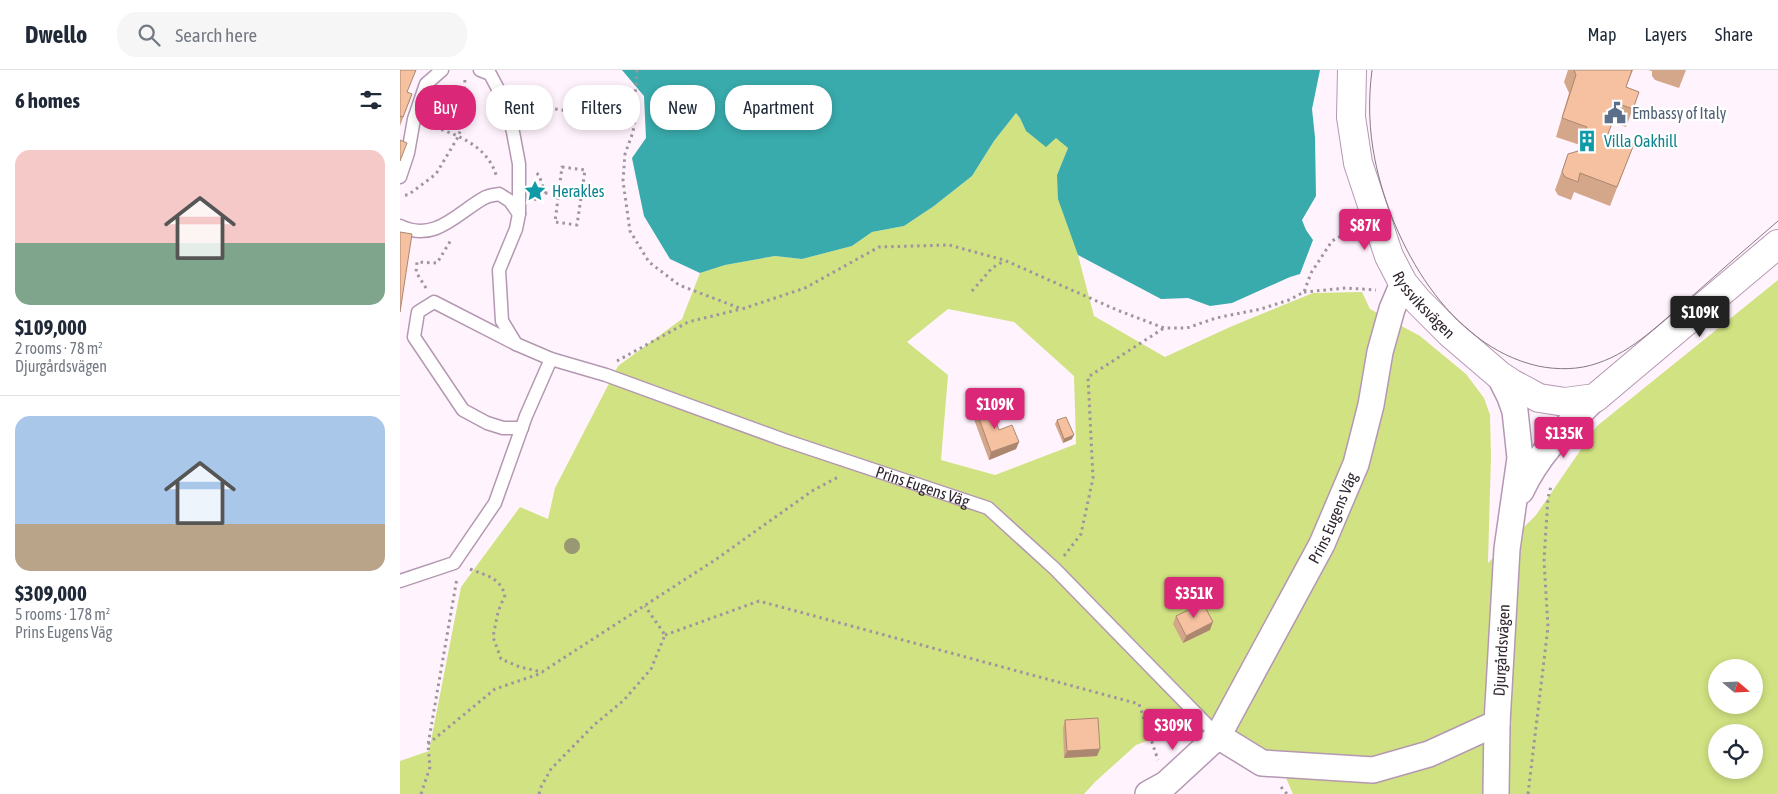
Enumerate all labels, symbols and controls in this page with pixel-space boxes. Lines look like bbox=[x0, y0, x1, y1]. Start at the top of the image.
search box bbox=[117, 12, 467, 57]
text: Dwello bbox=[25, 21, 87, 48]
icon: search bbox=[135, 21, 163, 49]
text: Search here bbox=[175, 24, 257, 46]
text: Map bbox=[1587, 24, 1616, 45]
text: Layers bbox=[1644, 24, 1687, 45]
text: Share bbox=[1715, 24, 1753, 45]
chip: Buy bbox=[415, 85, 476, 130]
chip: Rent bbox=[486, 85, 553, 130]
chip: Filters bbox=[563, 85, 640, 130]
chip: New bbox=[650, 85, 715, 130]
chip: Apartment bbox=[725, 85, 832, 130]
icon: filters bbox=[357, 86, 385, 114]
text: 6 homes bbox=[15, 88, 80, 112]
public building icon: Embassy of Italy bbox=[1602, 100, 1628, 126]
place label: Embassy of Italy bbox=[1632, 104, 1727, 123]
building icon: Villa Oakhill bbox=[1574, 128, 1600, 154]
place label: Villa Oakhill bbox=[1604, 132, 1678, 150]
place icon: Herakles bbox=[522, 178, 548, 204]
place label: Herakles bbox=[552, 182, 605, 200]
icon: home bbox=[155, 183, 245, 273]
pin: $87K bbox=[1335, 208, 1395, 251]
text: $87K bbox=[1350, 216, 1380, 234]
street label: Ryssviksvägen bbox=[1389, 268, 1459, 342]
pin: $109K bbox=[1665, 296, 1735, 338]
text: $109K bbox=[1681, 303, 1719, 321]
text: $109,000 bbox=[15, 315, 87, 339]
text: 2 rooms · 78 m² bbox=[15, 339, 103, 357]
text: Djurgårdsvägen bbox=[15, 357, 107, 375]
pin: $109K bbox=[960, 388, 1030, 430]
text: $109K bbox=[976, 395, 1014, 413]
pin: $135K bbox=[1529, 416, 1599, 459]
text: $135K bbox=[1545, 424, 1583, 442]
icon: home bbox=[155, 448, 245, 538]
street label: Prins Eugens Väg bbox=[874, 462, 972, 511]
street label: Prins Eugens Väg bbox=[1304, 469, 1361, 566]
pin: $351K bbox=[1159, 576, 1229, 619]
text: $309,000 bbox=[15, 581, 87, 605]
text: $351K bbox=[1175, 584, 1213, 602]
street label: Djurgårdsvägen bbox=[1490, 604, 1513, 697]
text: 5 rooms · 178 m² bbox=[15, 605, 110, 623]
text: Prins Eugens Väg bbox=[15, 623, 113, 641]
north arrow bbox=[1708, 659, 1762, 714]
map controls bbox=[1708, 659, 1763, 779]
pin: $309K bbox=[1138, 708, 1208, 751]
text: $309K bbox=[1154, 716, 1192, 734]
button: locate bbox=[1708, 724, 1763, 779]

